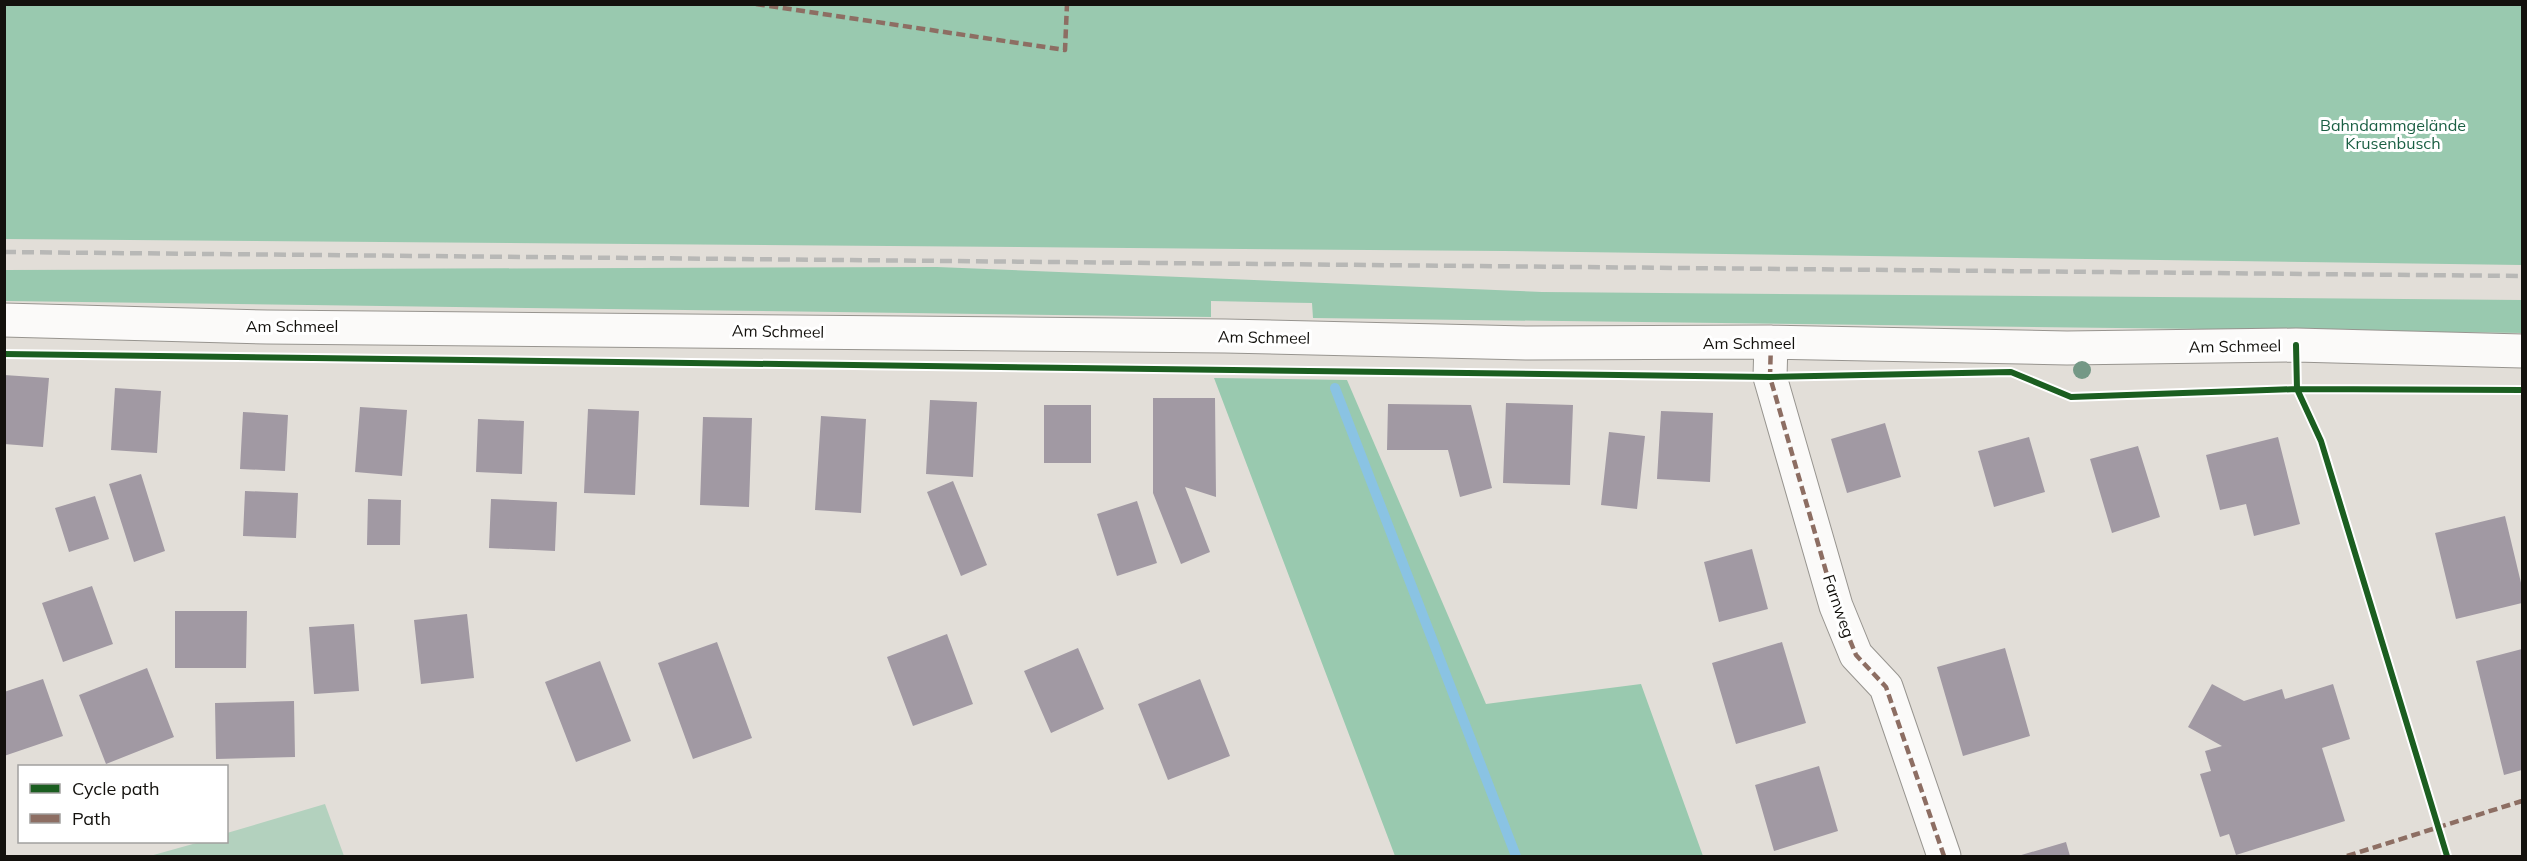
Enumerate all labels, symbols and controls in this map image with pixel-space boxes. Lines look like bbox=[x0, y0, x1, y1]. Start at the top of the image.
park label: Bahndammgelände Krusenbusch bbox=[2320, 115, 2466, 153]
street label: Am Schmeel bbox=[246, 316, 338, 336]
street label: Am Schmeel bbox=[732, 320, 824, 342]
street label: Am Schmeel bbox=[1218, 326, 1310, 348]
street label: Am Schmeel bbox=[1703, 333, 1795, 353]
street label: Am Schmeel bbox=[2189, 335, 2281, 357]
street label: Farnweg bbox=[1819, 572, 1859, 640]
legend bbox=[18, 765, 228, 843]
text: Cycle path bbox=[72, 777, 159, 800]
text: Path bbox=[72, 807, 111, 830]

